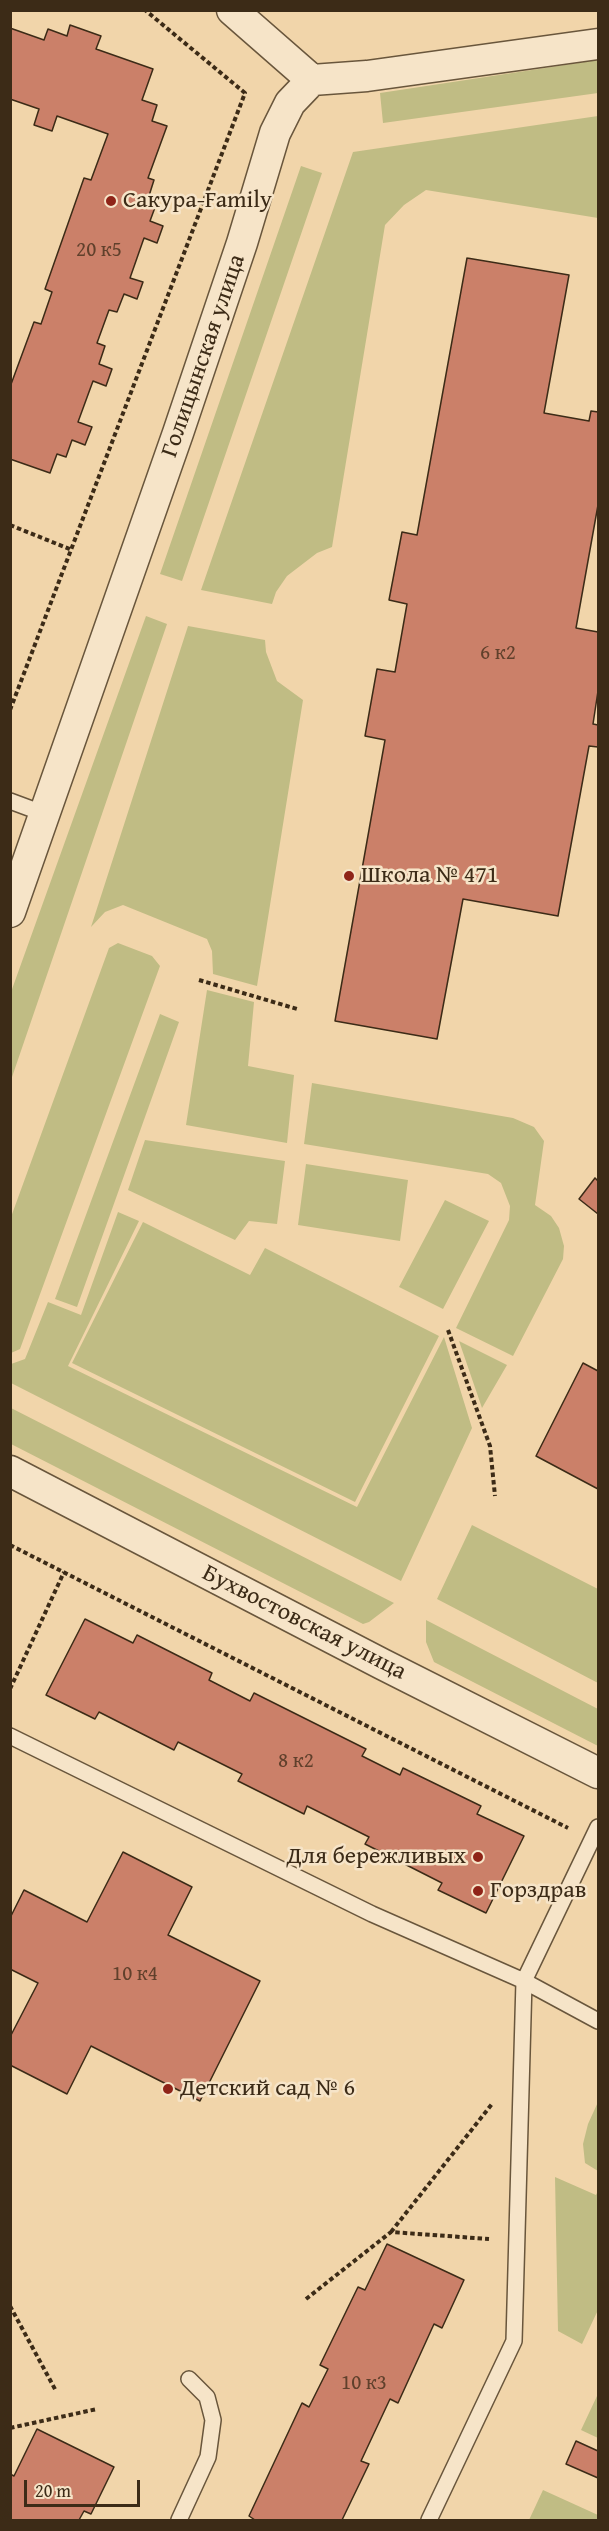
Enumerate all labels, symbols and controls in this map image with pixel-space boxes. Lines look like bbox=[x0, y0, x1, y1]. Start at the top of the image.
place label: Сакура-Family bbox=[123, 187, 272, 215]
marker: Сакура-Family bbox=[104, 194, 118, 208]
house number: 20 к5 bbox=[76, 238, 122, 264]
street label: Голицынская улица bbox=[156, 251, 252, 461]
house number: 6 к2 bbox=[480, 641, 516, 667]
place label: Школа № 471 bbox=[361, 862, 498, 890]
marker: Школа № 471 bbox=[342, 869, 356, 883]
street label: Бухвостовская улица bbox=[197, 1559, 411, 1687]
house number: 8 к2 bbox=[278, 1749, 314, 1775]
place label: Для бережливых bbox=[286, 1843, 466, 1871]
marker: Для бережливых bbox=[471, 1850, 485, 1864]
place label: Горздрав bbox=[490, 1877, 586, 1905]
marker: Горздрав bbox=[471, 1884, 485, 1898]
house number: 10 к4 bbox=[112, 1962, 158, 1988]
place label: Детский сад № 6 bbox=[180, 2075, 355, 2103]
marker: Детский сад № 6 bbox=[161, 2082, 175, 2096]
house number: 10 к3 bbox=[341, 2371, 387, 2397]
scale bar bbox=[27, 2468, 142, 2506]
text: 20 m bbox=[35, 2477, 71, 2504]

